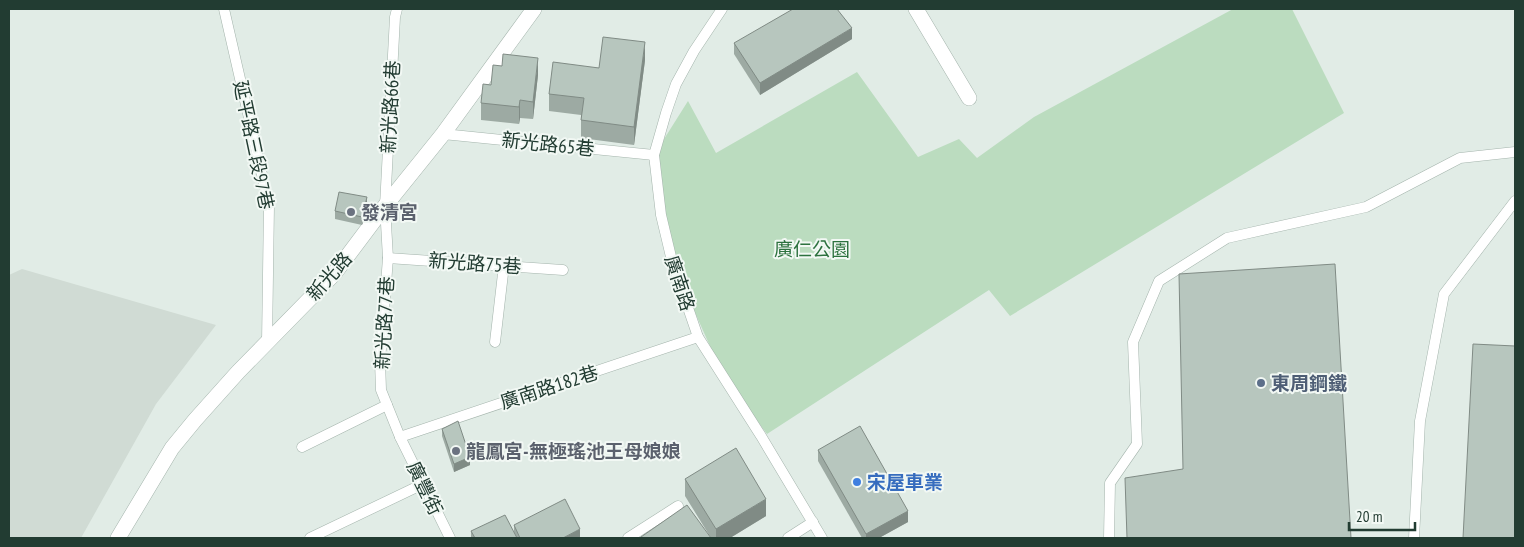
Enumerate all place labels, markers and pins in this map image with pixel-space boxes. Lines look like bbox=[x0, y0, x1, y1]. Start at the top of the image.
place label: 發清宮 bbox=[361, 200, 418, 224]
marker: 發清宮 bbox=[345, 206, 357, 218]
place label: 東周鋼鐵 bbox=[1271, 371, 1347, 395]
marker: 東周鋼鐵 bbox=[1255, 377, 1267, 389]
place label: 龍鳳宮-無極瑤池王母娘娘 bbox=[466, 439, 681, 463]
marker: 龍鳳宮-無極瑤池王母娘娘 bbox=[450, 445, 462, 457]
place label: 宋屋車業 bbox=[867, 470, 943, 494]
marker: 宋屋車業 bbox=[851, 476, 863, 488]

